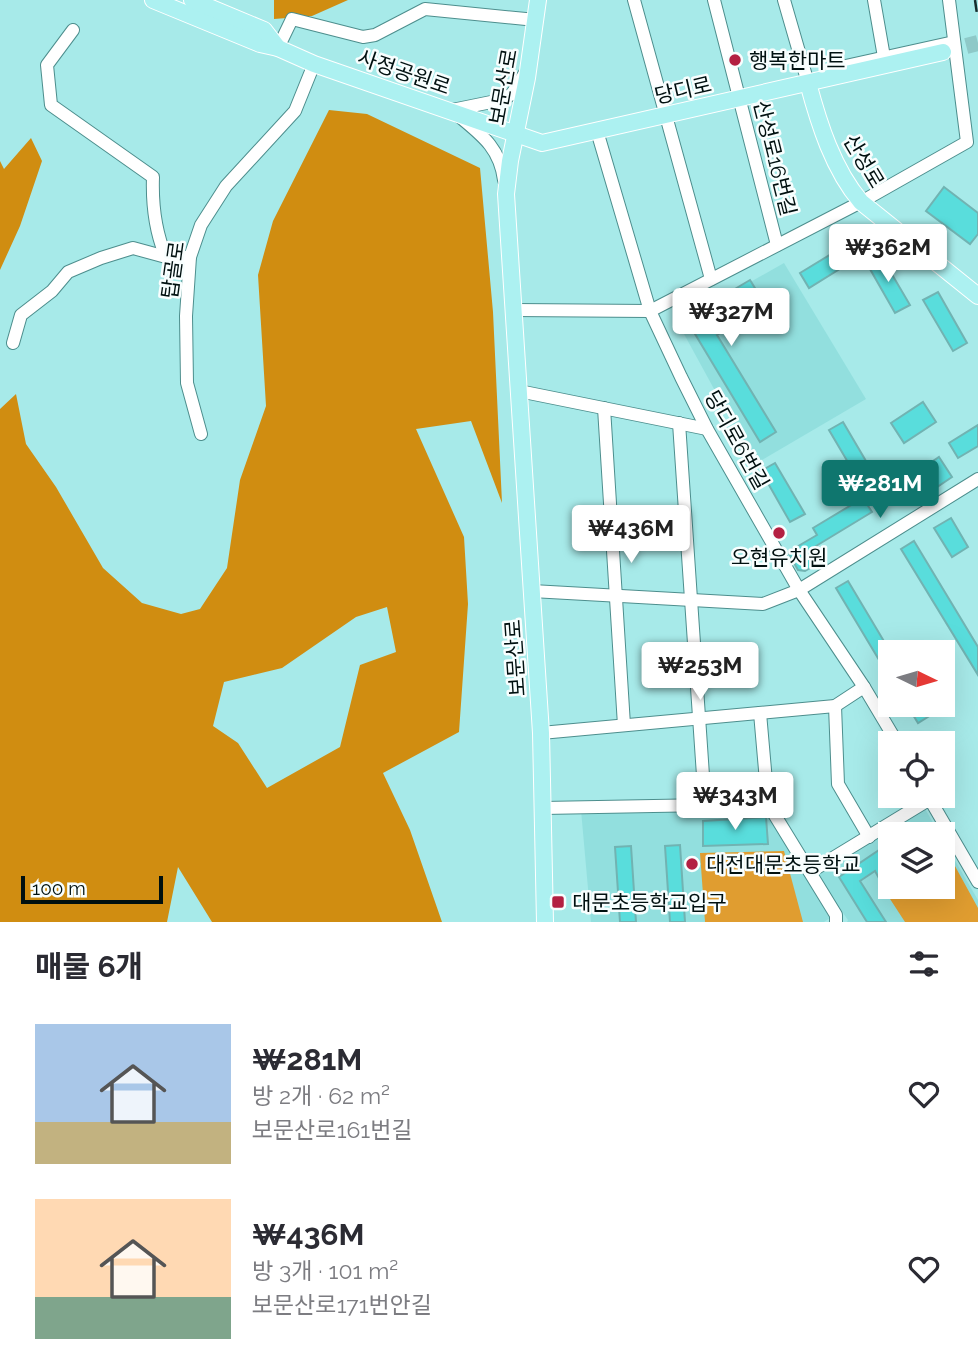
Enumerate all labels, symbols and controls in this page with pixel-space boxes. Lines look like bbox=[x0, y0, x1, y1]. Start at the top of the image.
street label: 사정공원로 bbox=[354, 44, 454, 100]
street label: 보문산로 bbox=[484, 47, 522, 127]
place label: 행복한마트 bbox=[749, 48, 846, 73]
marker: 행복한마트 bbox=[727, 52, 743, 68]
street label: 당디로 bbox=[652, 71, 714, 109]
street label: 산성로16번길 bbox=[749, 98, 801, 218]
street label: 산성로 bbox=[838, 130, 890, 192]
pin: ₩362M bbox=[839, 224, 937, 284]
text: ₩362M bbox=[845, 233, 931, 260]
street label: 탑골로 bbox=[157, 240, 189, 300]
pin: ₩327M bbox=[682, 288, 780, 348]
text: ₩327M bbox=[688, 297, 774, 324]
street label: 당디로6번길 bbox=[700, 386, 774, 494]
pin: ₩281M bbox=[831, 461, 929, 520]
text: ₩281M bbox=[838, 469, 922, 496]
pin: ₩436M bbox=[582, 505, 680, 565]
text: ₩436M bbox=[588, 514, 674, 541]
marker: 오현유치원 bbox=[771, 525, 787, 541]
place label: 오현유치원 bbox=[731, 545, 827, 570]
street label: 보문산로 bbox=[500, 619, 530, 697]
north arrow bbox=[878, 640, 956, 718]
map controls bbox=[878, 640, 955, 899]
pin: ₩253M bbox=[651, 642, 749, 702]
text: ₩253M bbox=[658, 651, 742, 678]
button: locate bbox=[878, 731, 955, 808]
pin: ₩343M bbox=[686, 772, 784, 832]
text: ₩343M bbox=[692, 781, 778, 808]
button: layers bbox=[878, 822, 955, 899]
place label: 대전대문초등학교 bbox=[706, 852, 861, 877]
marker: 대전대문초등학교 bbox=[684, 856, 700, 872]
scale bar bbox=[21, 873, 163, 905]
text: 100 m bbox=[32, 877, 86, 899]
place label: 대문초등학교입구 bbox=[572, 890, 727, 915]
marker: 대문초등학교입구 bbox=[550, 894, 566, 910]
icon: filters bbox=[905, 945, 943, 983]
text: 매물 6개 bbox=[35, 949, 143, 984]
text: ₩281M bbox=[252, 1042, 362, 1077]
icon: home bbox=[91, 1052, 175, 1136]
icon: heart bbox=[905, 1075, 943, 1113]
text: 방 2개 · 62 m² bbox=[252, 1082, 390, 1109]
text: 보문산로161번길 bbox=[252, 1116, 413, 1143]
text: ₩436M bbox=[252, 1217, 365, 1252]
icon: home bbox=[91, 1227, 175, 1311]
icon: heart bbox=[905, 1250, 943, 1288]
text: 방 3개 · 101 m² bbox=[252, 1257, 398, 1284]
text: 보문산로171번안길 bbox=[252, 1291, 432, 1318]

